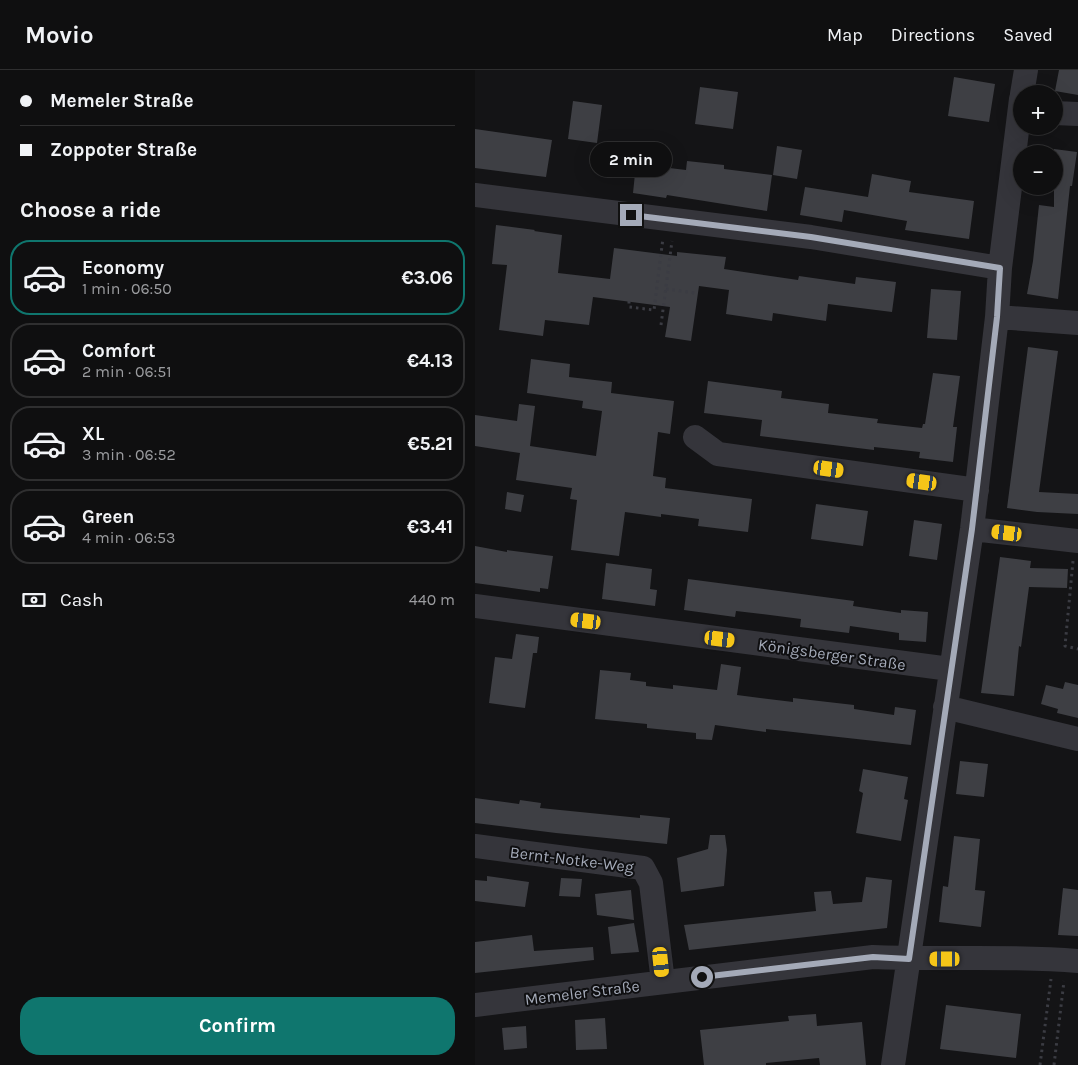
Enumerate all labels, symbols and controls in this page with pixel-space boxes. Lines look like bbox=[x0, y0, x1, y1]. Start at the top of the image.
text: Movio bbox=[25, 21, 94, 49]
text: Map bbox=[827, 24, 863, 46]
text: Directions bbox=[891, 24, 975, 46]
text: Saved bbox=[1003, 24, 1053, 46]
map controls bbox=[1013, 85, 1063, 195]
button: + bbox=[1013, 85, 1063, 135]
text: Memeler Straße bbox=[50, 90, 193, 112]
text: Zoppoter Straße bbox=[50, 139, 197, 161]
callout: 2 min bbox=[590, 142, 672, 178]
button: − bbox=[1013, 145, 1063, 195]
text: 2 min bbox=[609, 150, 653, 169]
text: Choose a ride bbox=[20, 197, 161, 223]
route end bbox=[620, 204, 642, 226]
icon: car bbox=[22, 255, 67, 300]
text: Economy bbox=[82, 257, 164, 279]
text: €3.06 bbox=[402, 267, 453, 289]
text: 1 min · 06:50 bbox=[82, 279, 172, 298]
icon: car bbox=[22, 338, 67, 383]
text: Comfort bbox=[82, 340, 156, 362]
text: €4.13 bbox=[407, 350, 453, 372]
text: 2 min · 06:51 bbox=[82, 362, 172, 381]
icon: car bbox=[22, 421, 67, 466]
text: XL bbox=[82, 423, 104, 445]
text: €5.21 bbox=[408, 433, 453, 455]
text: 3 min · 06:52 bbox=[82, 445, 176, 464]
car bbox=[813, 459, 844, 479]
car bbox=[906, 472, 937, 492]
icon: car bbox=[22, 504, 67, 549]
text: Green bbox=[82, 506, 134, 528]
text: €3.41 bbox=[407, 516, 453, 538]
car bbox=[991, 524, 1022, 542]
text: 4 min · 06:53 bbox=[82, 528, 175, 547]
icon: cash bbox=[20, 586, 48, 614]
text: Cash bbox=[60, 589, 104, 611]
text: 440 m bbox=[409, 590, 455, 609]
car bbox=[570, 612, 601, 630]
car bbox=[704, 630, 735, 648]
street label: Königsberger Straße bbox=[757, 635, 907, 674]
street label: Bernt-Notke-Weg bbox=[509, 842, 635, 877]
car bbox=[651, 946, 670, 978]
car bbox=[930, 952, 960, 967]
route start bbox=[691, 966, 713, 988]
street label: Memeler Straße bbox=[524, 976, 641, 1009]
button: Confirm bbox=[20, 997, 455, 1055]

